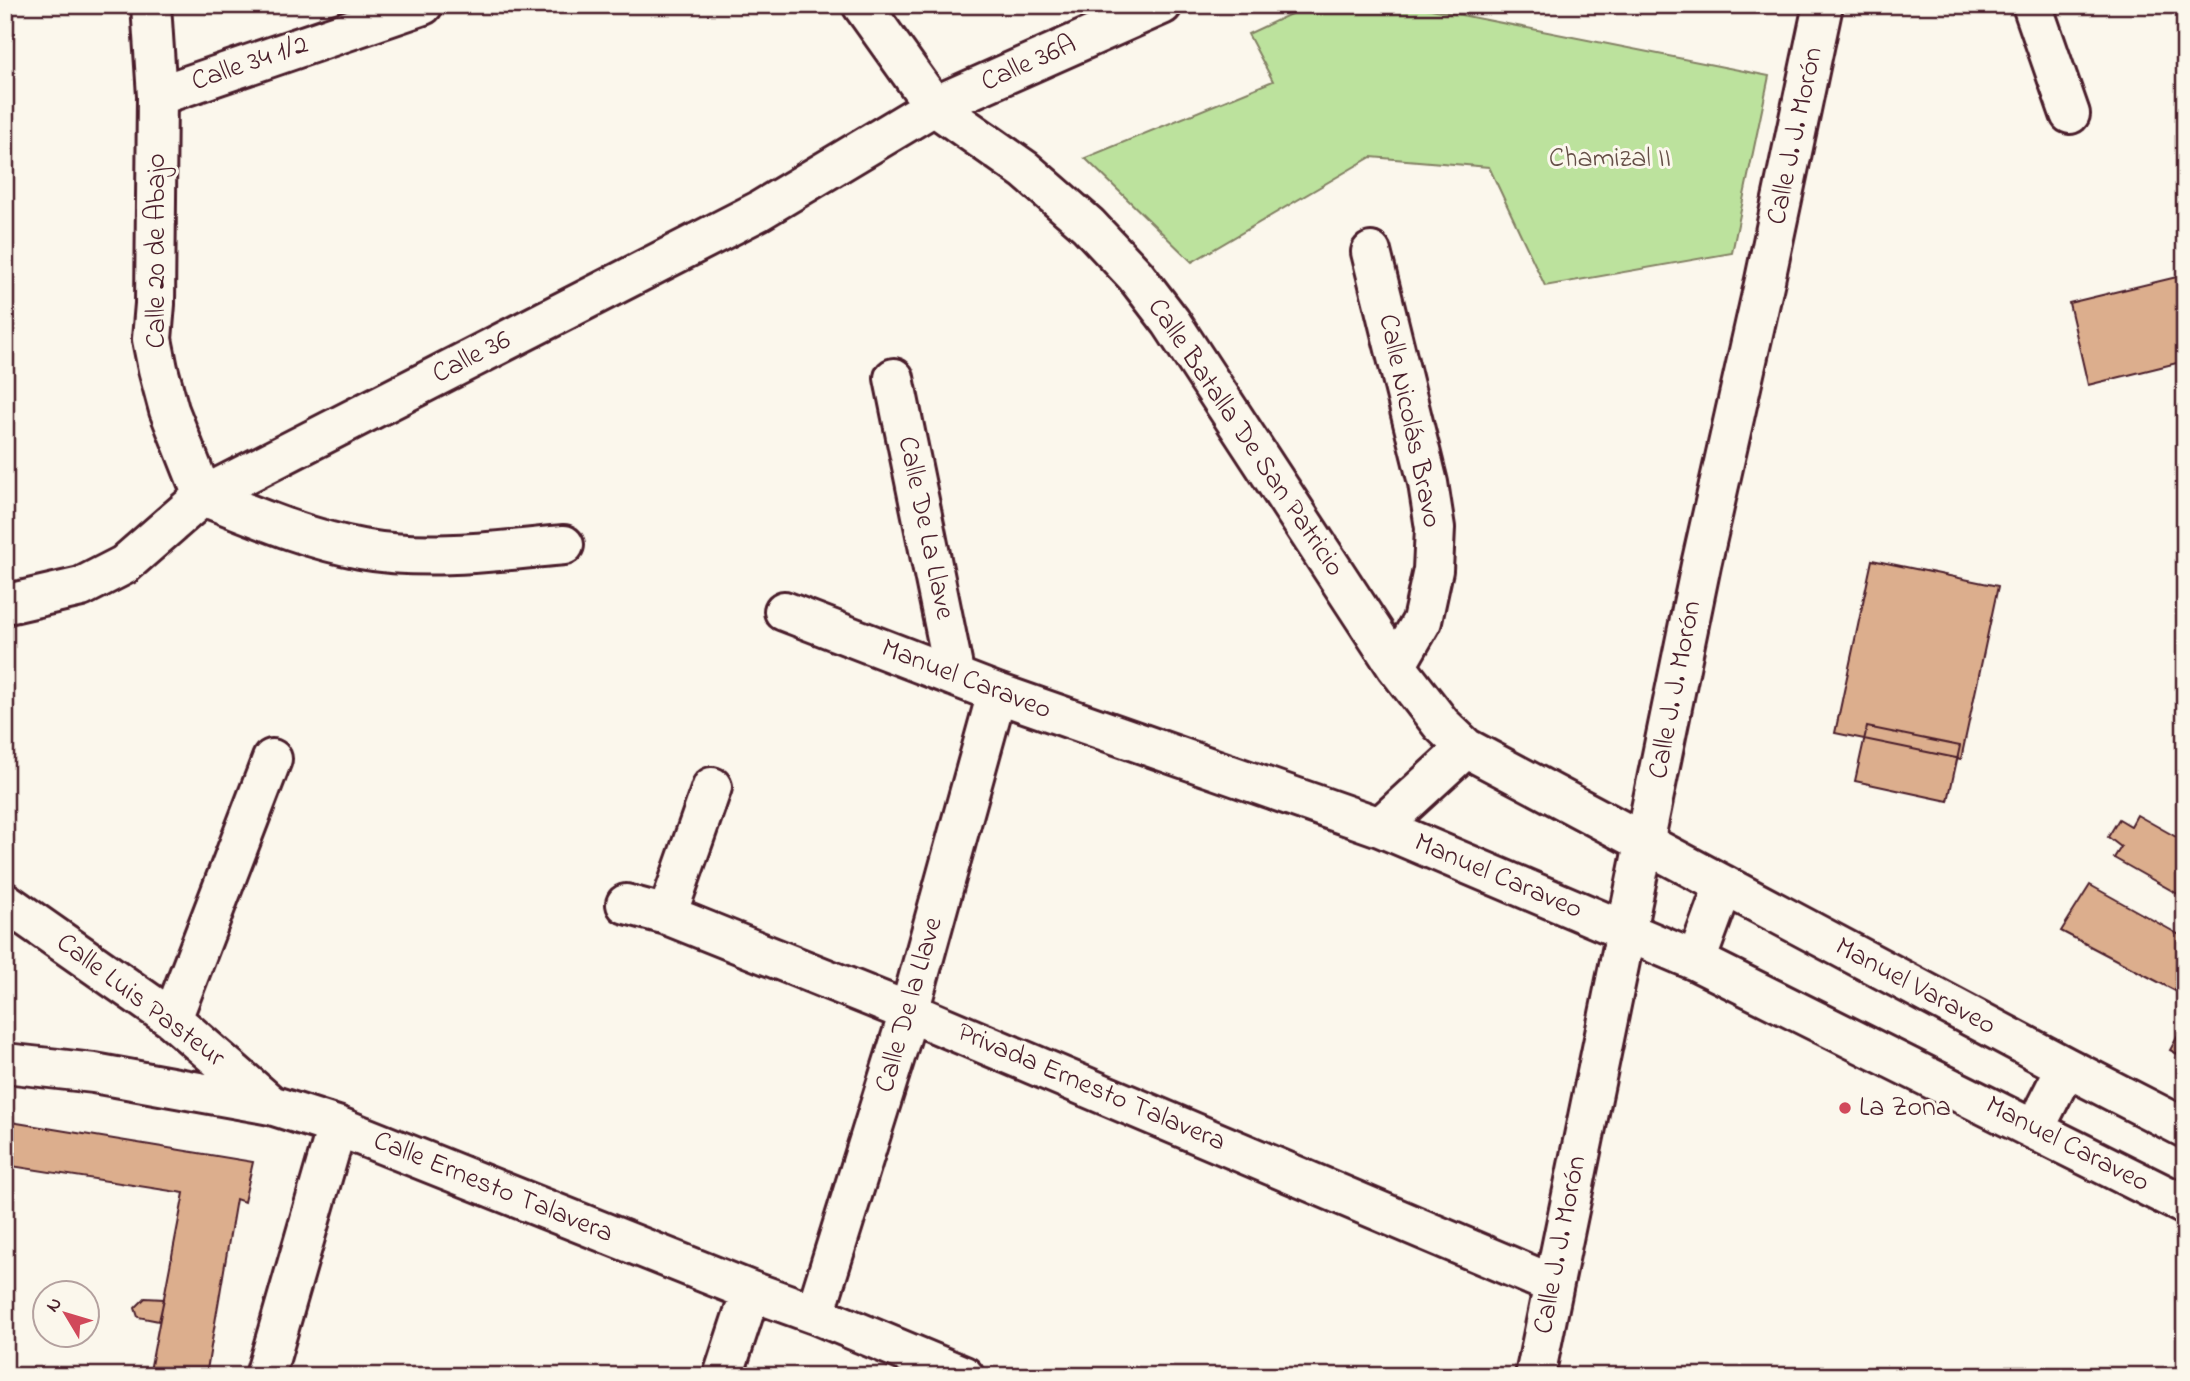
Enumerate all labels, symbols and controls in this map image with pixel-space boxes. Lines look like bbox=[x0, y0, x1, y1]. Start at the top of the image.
street label: Calle 34 1/2 bbox=[186, 25, 314, 103]
street label: Calle 36A bbox=[975, 25, 1083, 103]
street label: Calle J. J. Morón bbox=[1757, 43, 1835, 229]
park label: Chamizal II bbox=[1549, 139, 1671, 180]
street label: Calle 20 de Abajo bbox=[137, 153, 178, 349]
street label: Calle Batalla De San Patricio bbox=[1136, 290, 1354, 586]
street label: Calle Nicolás Bravo bbox=[1366, 310, 1452, 532]
street label: Calle 36 bbox=[426, 321, 518, 395]
street label: Calle De La Llave bbox=[886, 433, 965, 624]
street label: Calle J. J. Morón bbox=[1639, 597, 1713, 783]
street label: Manuel Caraveo bbox=[875, 629, 1057, 731]
street label: Manuel Caraveo bbox=[1408, 823, 1588, 931]
street label: Calle De la Llave bbox=[865, 912, 955, 1098]
street label: Calle Luis Pasteur bbox=[47, 924, 233, 1078]
street label: Manuel Varaveo bbox=[1827, 927, 2003, 1047]
street label: Privada Ernesto Talavera bbox=[950, 1013, 1232, 1163]
street label: Manuel Caraveo bbox=[1978, 1086, 2156, 1204]
place label: La Zona bbox=[1859, 1088, 1951, 1129]
marker: La Zona bbox=[1837, 1100, 1853, 1116]
street label: Calle Ernesto Talavera bbox=[367, 1121, 619, 1255]
street label: Calle J. J. Morón bbox=[1524, 1152, 1598, 1338]
north arrow bbox=[32, 1280, 102, 1350]
text: N bbox=[40, 1292, 69, 1318]

